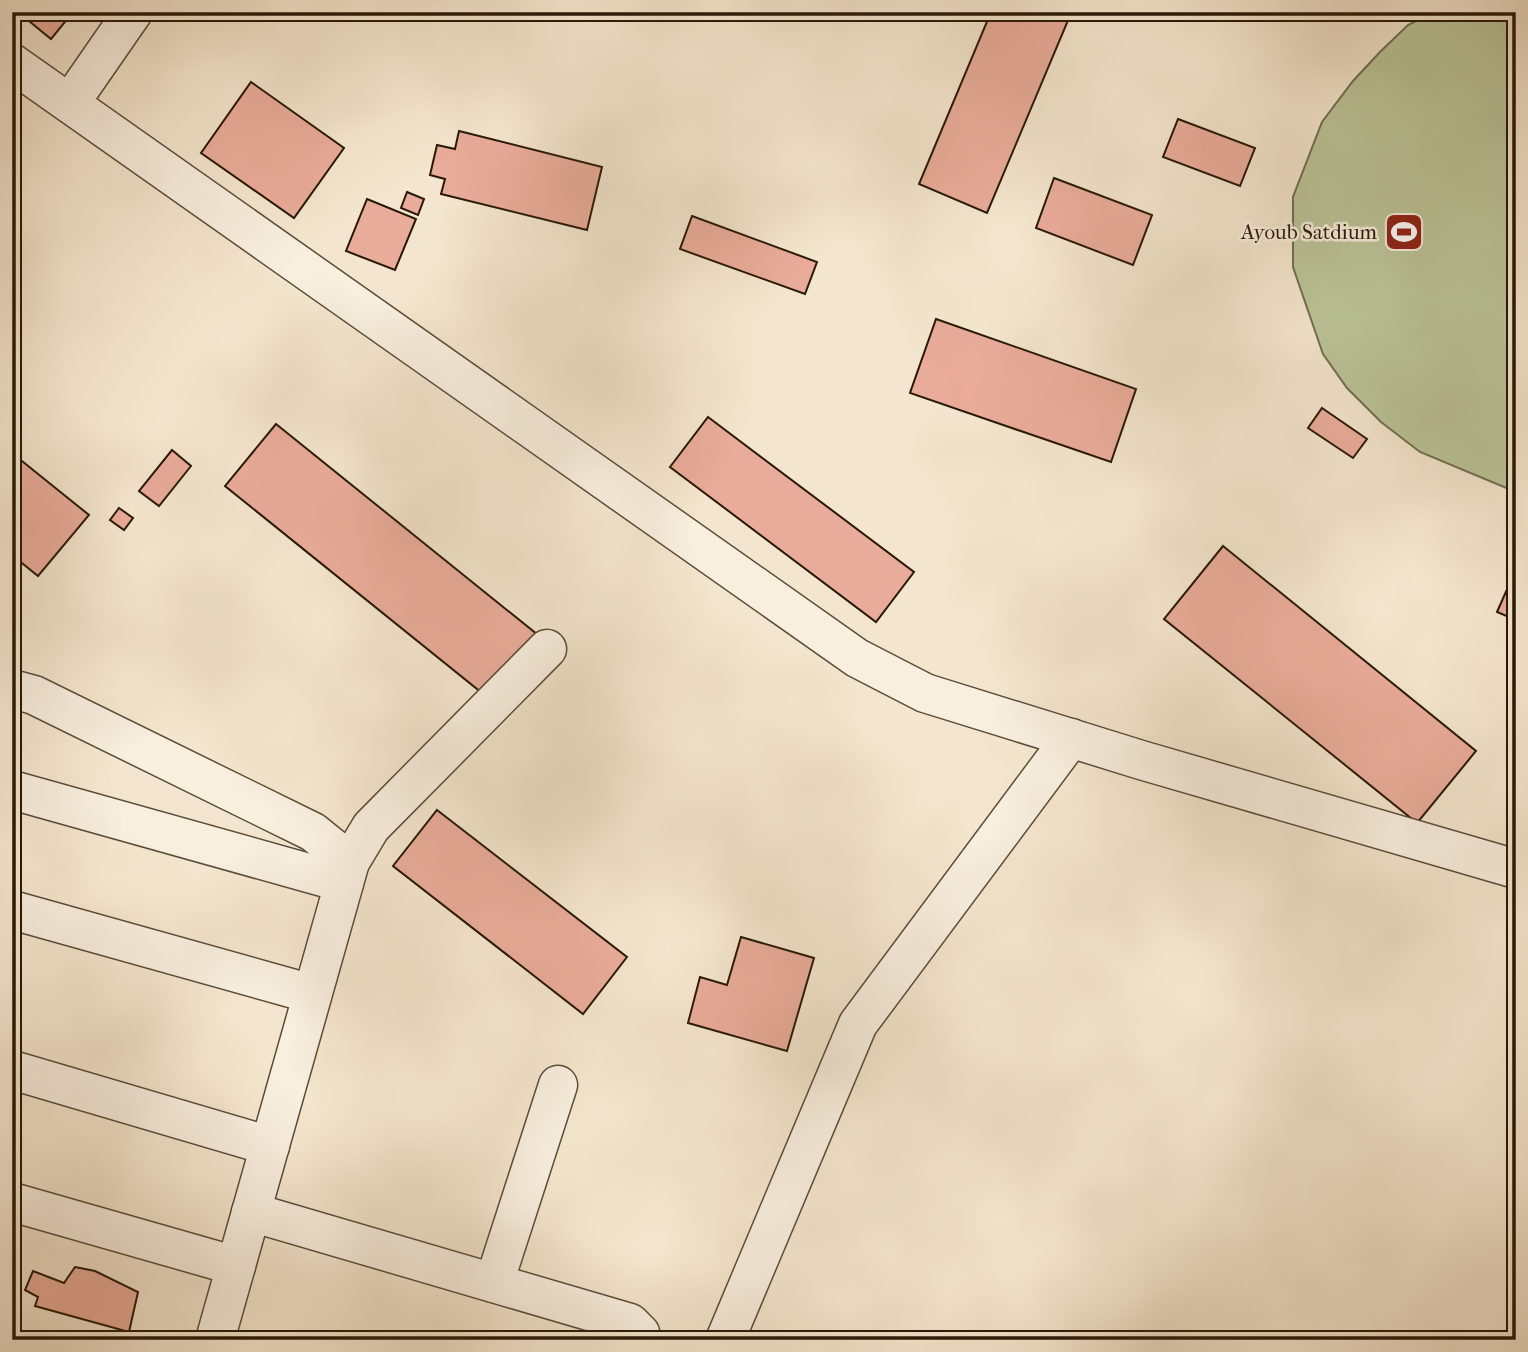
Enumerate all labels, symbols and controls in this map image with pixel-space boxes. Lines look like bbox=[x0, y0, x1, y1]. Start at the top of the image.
sports icon: Ayoub Satdium bbox=[1383, 211, 1425, 253]
place label: Ayoub Satdium bbox=[1240, 220, 1378, 244]

